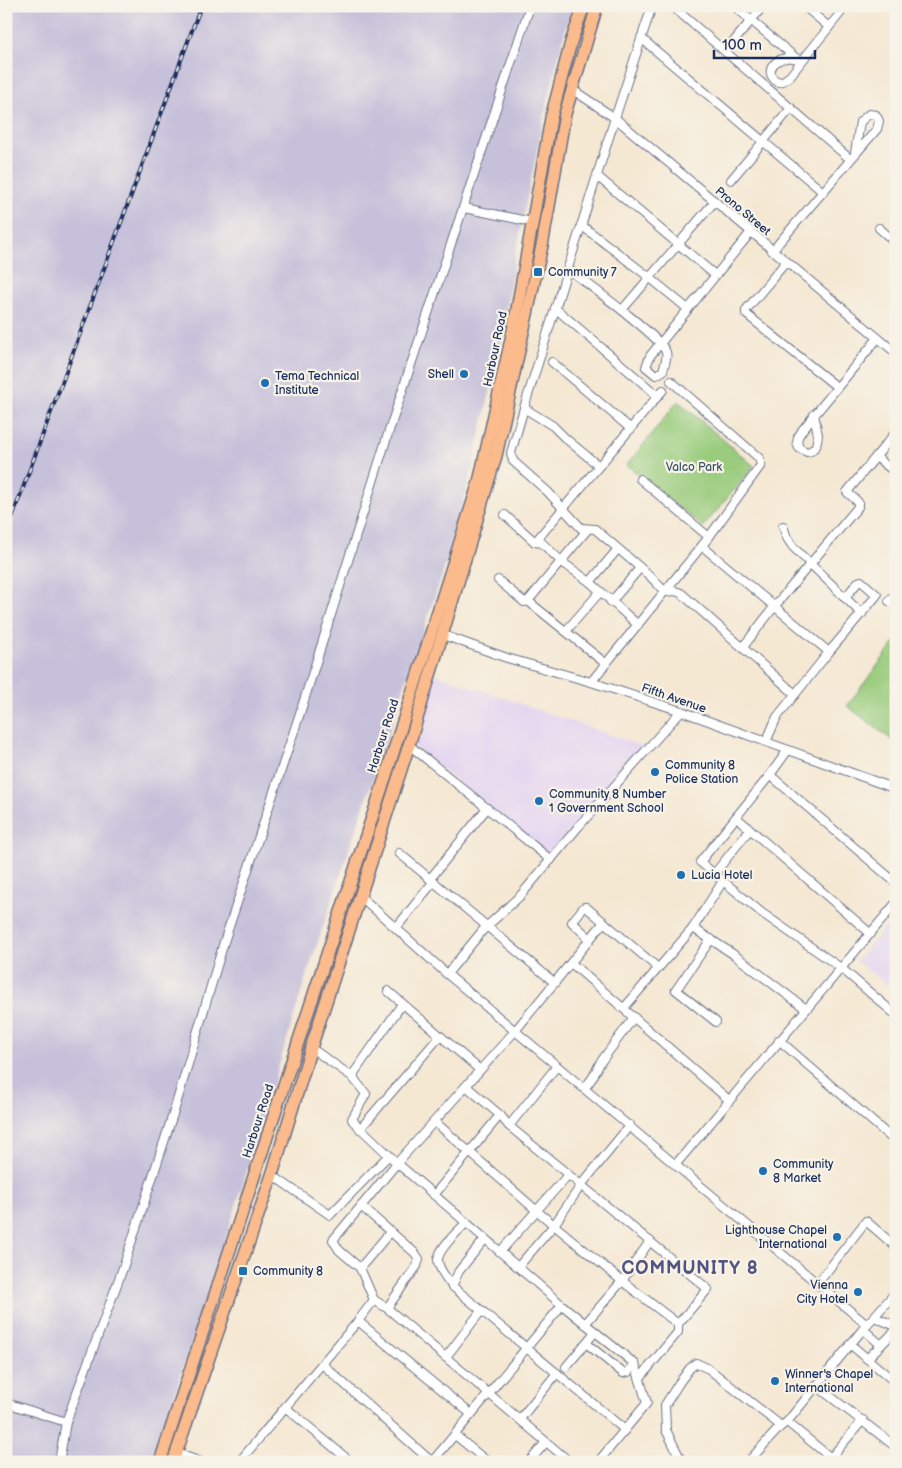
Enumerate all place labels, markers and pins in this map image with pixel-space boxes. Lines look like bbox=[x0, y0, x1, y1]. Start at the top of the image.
place label: Community 7 bbox=[548, 265, 617, 280]
marker: Community 7 bbox=[532, 266, 544, 278]
place label: Shell bbox=[428, 367, 454, 382]
marker: Shell bbox=[458, 368, 470, 380]
place label: Tema Technical Institute bbox=[275, 369, 359, 398]
marker: Tema Technical Institute bbox=[259, 377, 271, 389]
place label: Community 8 Police Station bbox=[665, 758, 739, 787]
marker: Community 8 Police Station bbox=[649, 766, 661, 778]
place label: Community 8 Number 1 Government School bbox=[549, 787, 667, 816]
marker: Community 8 Number 1 Government School bbox=[533, 795, 545, 807]
place label: Lucia Hotel bbox=[691, 868, 752, 883]
marker: Lucia Hotel bbox=[675, 869, 687, 881]
place label: Community 8 Market bbox=[773, 1157, 834, 1186]
marker: Community 8 Market bbox=[757, 1165, 769, 1177]
place label: Lighthouse Chapel International bbox=[725, 1223, 827, 1252]
marker: Lighthouse Chapel International bbox=[831, 1231, 843, 1243]
place label: Community 8 bbox=[253, 1264, 323, 1279]
marker: Community 8 bbox=[237, 1265, 249, 1277]
place label: Vienna City Hotel bbox=[797, 1278, 848, 1307]
marker: Vienna City Hotel bbox=[852, 1286, 864, 1298]
place label: Winner's Chapel International bbox=[785, 1367, 873, 1396]
marker: Winner's Chapel International bbox=[769, 1375, 781, 1387]

